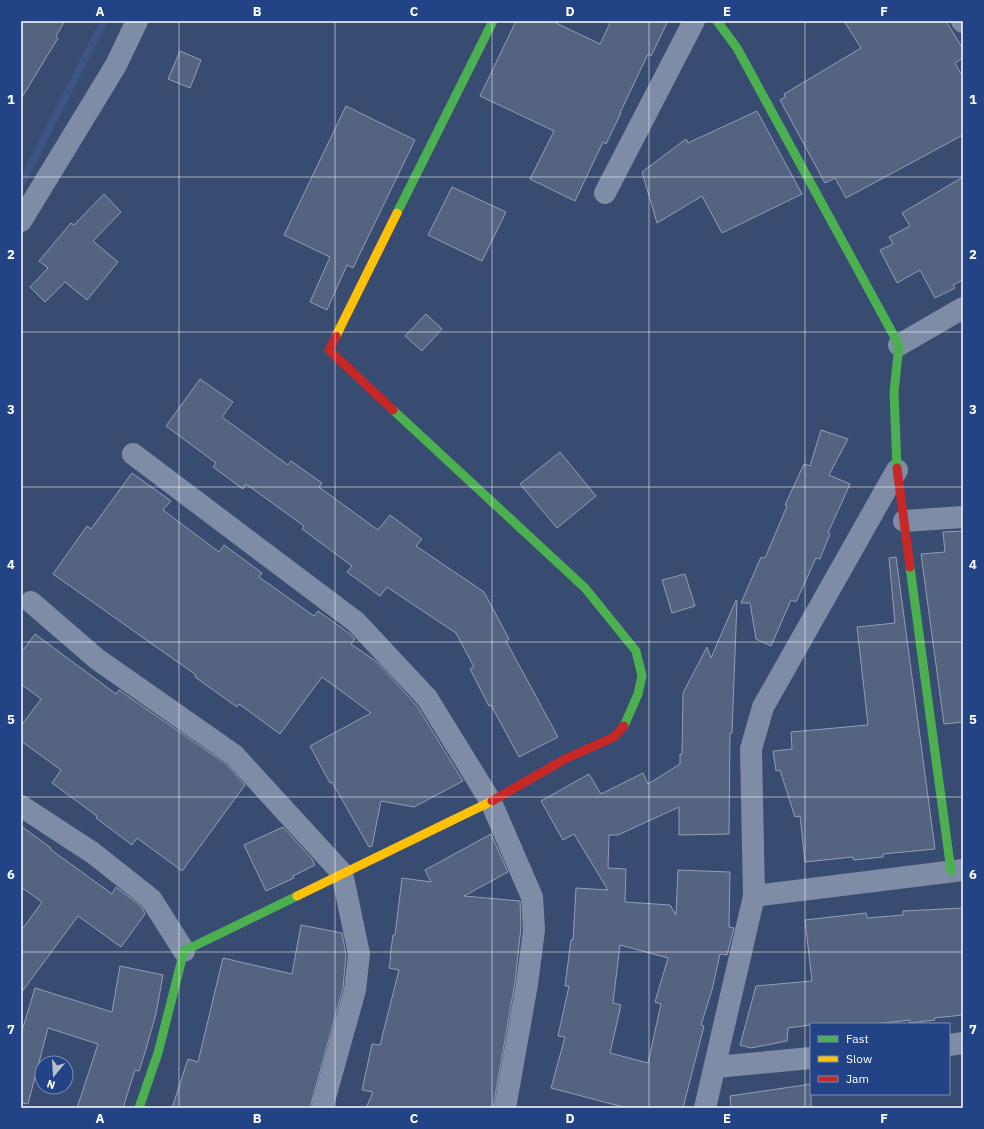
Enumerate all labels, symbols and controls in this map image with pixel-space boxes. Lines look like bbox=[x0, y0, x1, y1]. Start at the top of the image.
text: A bbox=[96, 3, 105, 20]
text: B bbox=[253, 3, 262, 20]
text: C bbox=[410, 3, 419, 20]
text: D bbox=[565, 3, 575, 20]
text: E bbox=[723, 3, 731, 20]
text: F bbox=[880, 3, 888, 20]
text: 1 bbox=[7, 91, 15, 108]
text: 1 bbox=[969, 91, 977, 108]
text: 2 bbox=[7, 246, 15, 263]
text: 2 bbox=[969, 246, 977, 263]
text: 3 bbox=[7, 401, 15, 418]
text: 3 bbox=[969, 401, 977, 418]
text: 4 bbox=[7, 556, 15, 573]
text: 4 bbox=[969, 556, 977, 573]
text: 5 bbox=[7, 711, 15, 728]
text: 5 bbox=[969, 711, 977, 728]
text: 6 bbox=[7, 866, 15, 883]
text: 6 bbox=[969, 866, 977, 883]
text: 7 bbox=[7, 1021, 15, 1038]
text: 7 bbox=[969, 1021, 977, 1038]
legend bbox=[810, 1023, 950, 1095]
text: Fast bbox=[846, 1031, 869, 1046]
text: Slow bbox=[846, 1051, 872, 1066]
north arrow bbox=[34, 1055, 74, 1095]
text: Jam bbox=[846, 1071, 869, 1086]
text: N bbox=[45, 1077, 57, 1092]
text: A bbox=[96, 1110, 105, 1127]
text: B bbox=[253, 1110, 262, 1127]
text: C bbox=[410, 1110, 419, 1127]
text: D bbox=[565, 1110, 575, 1127]
text: E bbox=[723, 1110, 731, 1127]
text: F bbox=[880, 1110, 888, 1127]

